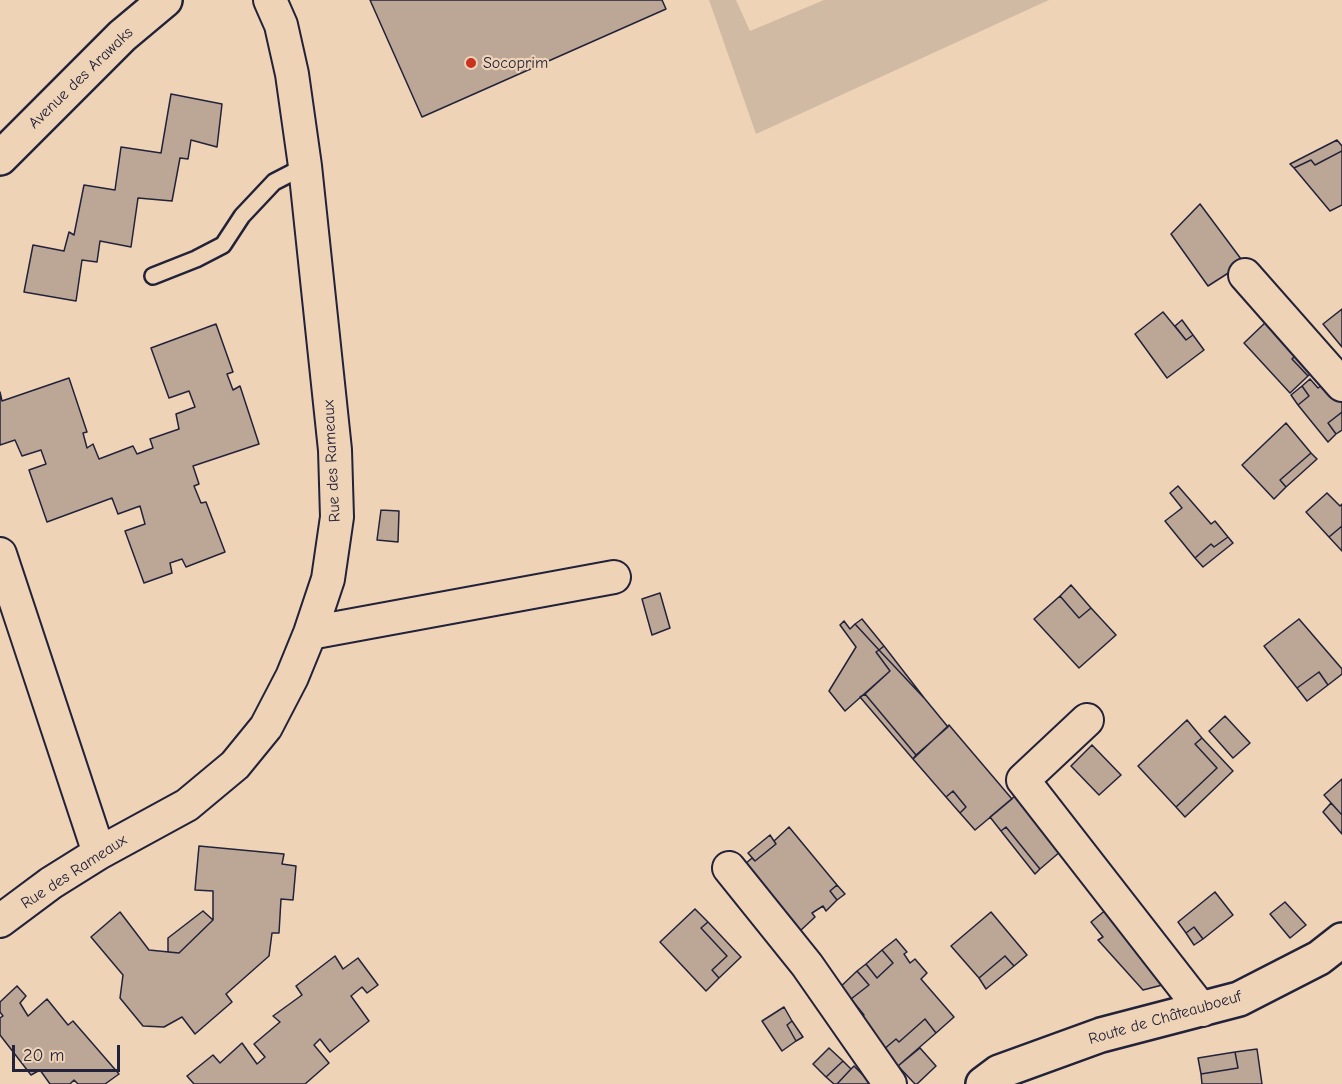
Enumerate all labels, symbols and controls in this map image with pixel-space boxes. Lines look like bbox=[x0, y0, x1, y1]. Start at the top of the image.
street label: Avenue des Arawaks bbox=[25, 23, 137, 133]
place label: Socoprim bbox=[483, 53, 548, 73]
marker: Socoprim bbox=[464, 56, 478, 70]
street label: Rue des Rameaux bbox=[319, 399, 345, 523]
street label: Rue des Rameaux bbox=[17, 831, 131, 913]
street label: Route de Châteauboeuf bbox=[1086, 987, 1244, 1049]
scale bar bbox=[15, 1033, 123, 1071]
text: 20 m bbox=[23, 1045, 64, 1066]

